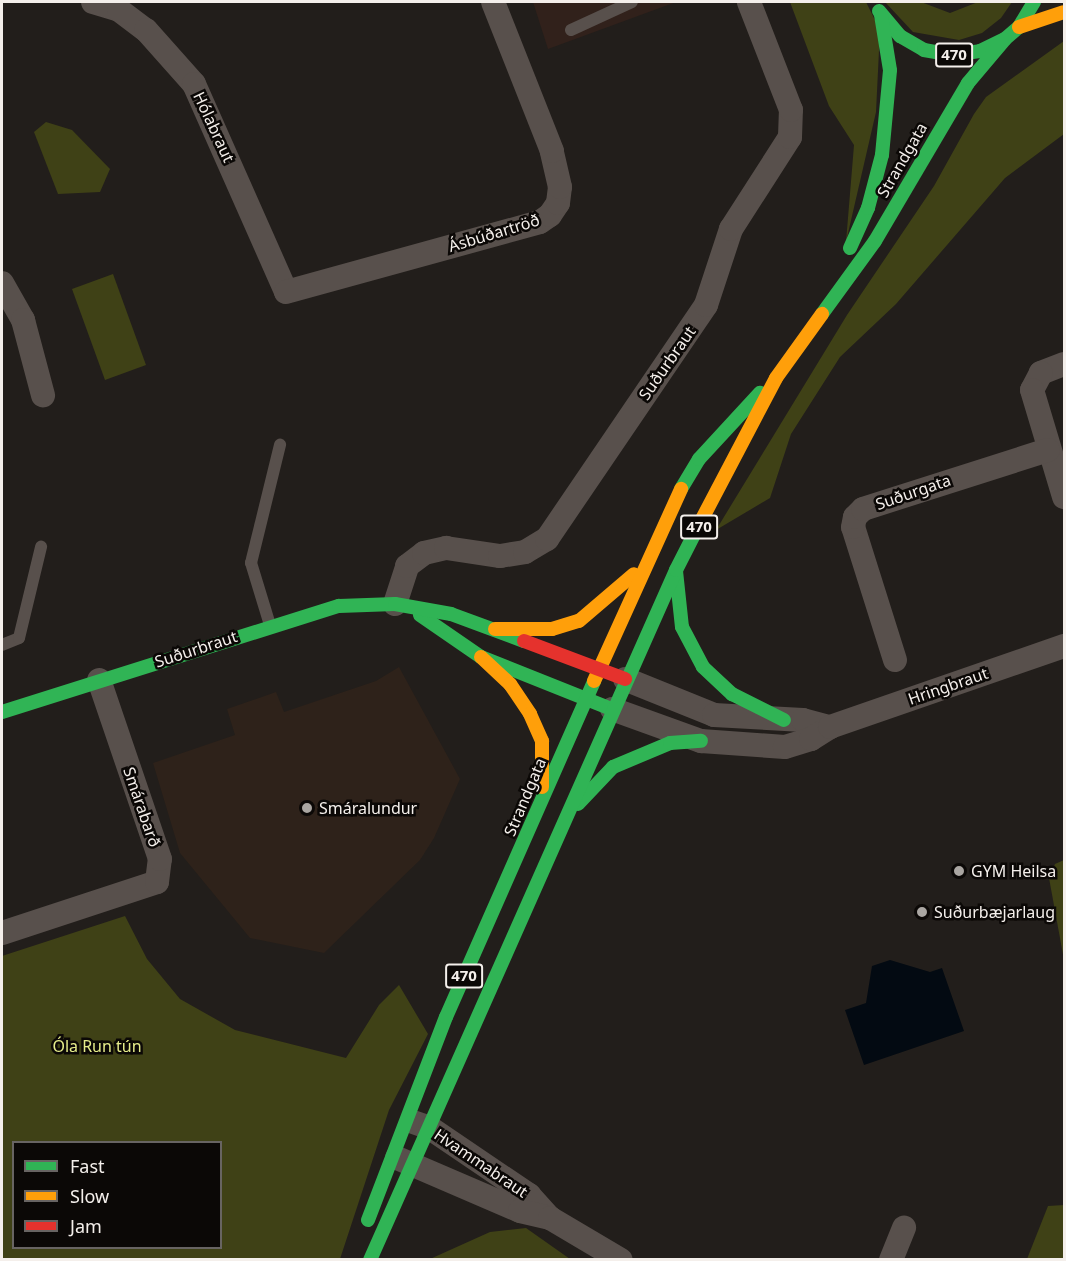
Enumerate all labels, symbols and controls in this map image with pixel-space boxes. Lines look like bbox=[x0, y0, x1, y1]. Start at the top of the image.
road number: 470 bbox=[934, 43, 974, 67]
street label: Hólabraut bbox=[189, 89, 239, 165]
street label: Strandgata bbox=[873, 119, 931, 201]
street label: Ásbúðartröð bbox=[446, 210, 542, 256]
street label: Suðurbraut bbox=[635, 322, 699, 404]
street label: Suðurgata bbox=[873, 470, 953, 514]
road number: 470 bbox=[680, 515, 718, 539]
street label: Suðurbraut bbox=[152, 627, 240, 671]
street label: Hringbraut bbox=[906, 663, 990, 709]
street label: Strandgata bbox=[500, 755, 550, 839]
street label: Smárabarð bbox=[119, 765, 165, 849]
place label: Smáralundur bbox=[319, 798, 417, 818]
marker: Smáralundur bbox=[300, 801, 314, 815]
place label: GYM Heilsa bbox=[971, 861, 1056, 881]
marker: GYM Heilsa bbox=[952, 864, 966, 878]
place label: Suðurbæjarlaug bbox=[934, 902, 1055, 922]
marker: Suðurbæjarlaug bbox=[915, 905, 929, 919]
road number: 470 bbox=[444, 964, 484, 988]
park label: Óla Run tún bbox=[52, 1036, 142, 1056]
street label: Hvammabraut bbox=[431, 1125, 531, 1201]
legend bbox=[12, 1141, 222, 1249]
text: Fast bbox=[70, 1154, 105, 1178]
text: Slow bbox=[70, 1184, 109, 1208]
text: Jam bbox=[70, 1214, 102, 1238]

